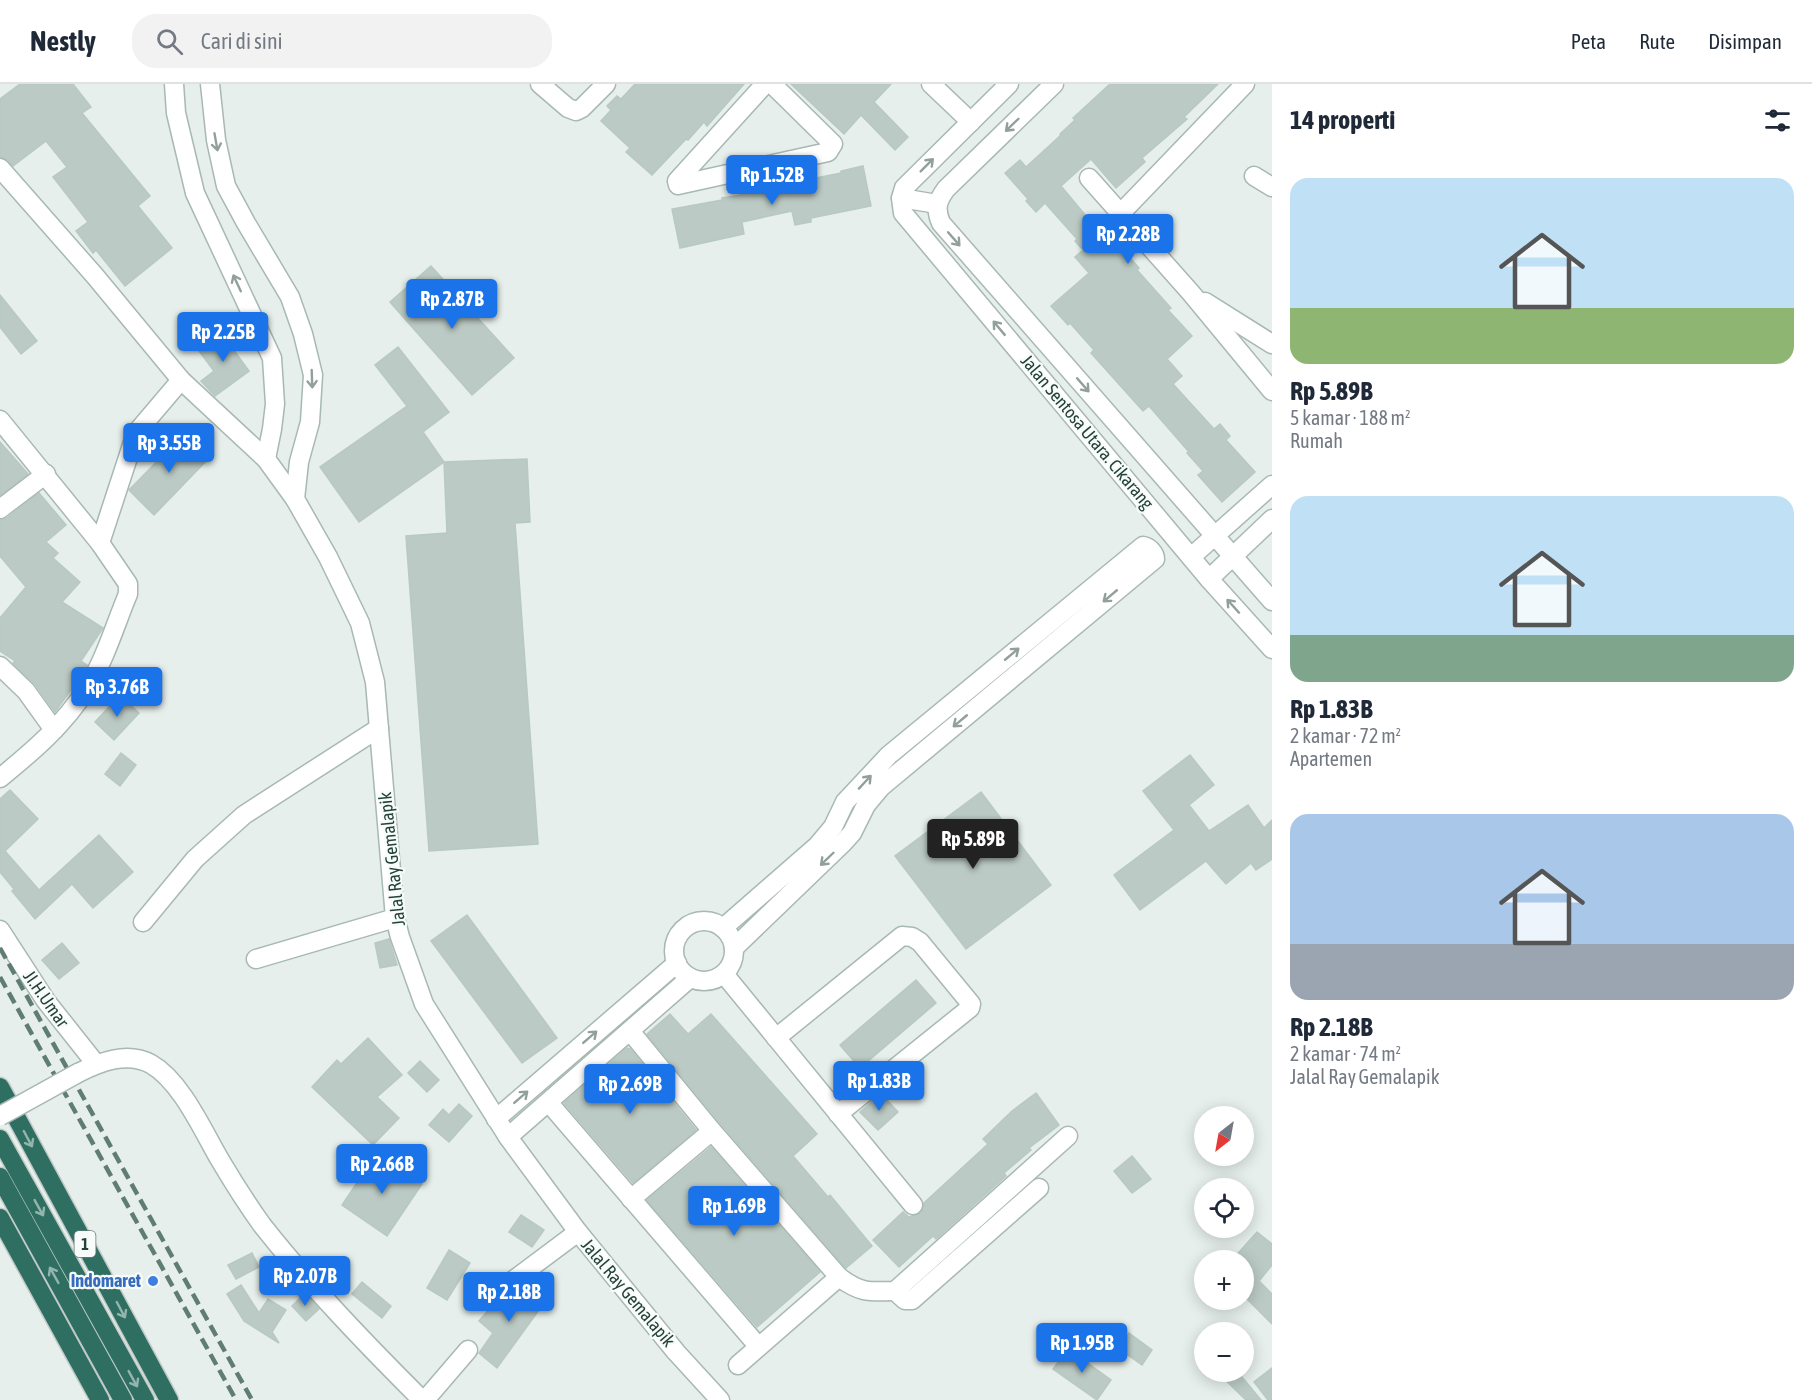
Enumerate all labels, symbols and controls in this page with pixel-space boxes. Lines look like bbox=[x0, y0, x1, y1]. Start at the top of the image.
search box bbox=[132, 14, 552, 68]
text: Nestly bbox=[30, 25, 96, 57]
icon: search bbox=[153, 25, 186, 58]
text: Cari di sini bbox=[201, 28, 283, 54]
text: Peta bbox=[1571, 29, 1606, 53]
text: Rute bbox=[1639, 29, 1675, 53]
text: Disimpan bbox=[1708, 29, 1782, 53]
icon: filters bbox=[1761, 104, 1794, 137]
text: 14 properti bbox=[1290, 105, 1395, 135]
one-way arrow bbox=[1005, 117, 1020, 131]
one-way arrow bbox=[211, 132, 222, 151]
pin: Rp 1.52B bbox=[710, 155, 834, 206]
one-way arrow bbox=[920, 158, 935, 173]
text: Rp 1.52B bbox=[740, 163, 804, 186]
pin: Rp 2.28B bbox=[1066, 214, 1190, 265]
icon: home bbox=[1488, 217, 1596, 325]
text: Rp 2.28B bbox=[1096, 222, 1160, 245]
one-way arrow bbox=[947, 231, 961, 246]
one-way arrow bbox=[231, 274, 243, 292]
pin: Rp 2.87B bbox=[390, 279, 514, 330]
text: Rp 2.87B bbox=[420, 287, 484, 310]
pin: Rp 2.25B bbox=[161, 312, 285, 363]
text: Rp 2.25B bbox=[191, 320, 255, 343]
one-way arrow bbox=[993, 320, 1006, 336]
street label: Jalan Sentosa Utara. Cikarang bbox=[1017, 350, 1158, 513]
one-way arrow bbox=[306, 368, 317, 388]
text: Rp 5.89B bbox=[1290, 376, 1373, 406]
one-way arrow bbox=[1076, 377, 1090, 392]
text: 5 kamar · 188 m² bbox=[1290, 406, 1411, 429]
pin: Rp 3.55B bbox=[107, 423, 231, 474]
text: Rumah bbox=[1290, 429, 1343, 452]
text: Rp 3.55B bbox=[137, 431, 201, 454]
icon: home bbox=[1488, 535, 1596, 643]
one-way arrow bbox=[1103, 589, 1118, 603]
one-way arrow bbox=[1226, 599, 1240, 614]
one-way arrow bbox=[1004, 647, 1019, 661]
pin: Rp 3.76B bbox=[55, 667, 179, 718]
text: Rp 3.76B bbox=[85, 675, 149, 698]
text: Rp 1.83B bbox=[1290, 694, 1373, 724]
one-way arrow bbox=[953, 714, 968, 728]
text: 2 kamar · 72 m² bbox=[1290, 724, 1401, 747]
text: Apartemen bbox=[1290, 747, 1372, 770]
one-way arrow bbox=[857, 774, 872, 789]
street label: Jalal Ray Gemalapik bbox=[374, 791, 409, 927]
pin: Rp 5.89B bbox=[911, 819, 1035, 870]
text: Rp 5.89B bbox=[941, 827, 1005, 850]
one-way arrow bbox=[819, 852, 834, 867]
icon: home bbox=[1488, 853, 1596, 961]
street label: JI.H.Umar bbox=[19, 966, 74, 1032]
text: Rp 2.18B bbox=[1290, 1012, 1373, 1042]
one-way arrow bbox=[583, 1030, 598, 1044]
text: 2 kamar · 74 m² bbox=[1290, 1042, 1401, 1065]
pin: Rp 1.83B bbox=[817, 1061, 941, 1112]
pin: Rp 2.69B bbox=[568, 1064, 692, 1115]
text: Jalal Ray Gemalapik bbox=[1290, 1065, 1439, 1088]
text: Rp 1.83B bbox=[847, 1069, 911, 1092]
text: Rp 2.69B bbox=[598, 1072, 662, 1095]
one-way arrow bbox=[513, 1090, 528, 1104]
north arrow bbox=[1194, 1106, 1254, 1166]
map controls bbox=[1194, 1106, 1254, 1382]
one-way arrow bbox=[23, 1129, 34, 1147]
pin: Rp 2.66B bbox=[320, 1144, 444, 1195]
text: Rp 2.66B bbox=[350, 1152, 414, 1175]
button: locate bbox=[1194, 1178, 1254, 1238]
pin: Rp 1.69B bbox=[672, 1186, 796, 1237]
text: Rp 1.69B bbox=[702, 1194, 766, 1217]
one-way arrow bbox=[33, 1199, 45, 1216]
road number: 1 bbox=[74, 1231, 96, 1257]
street label: Jalal Ray Gemalapik bbox=[577, 1234, 680, 1351]
button: + bbox=[1194, 1250, 1254, 1310]
pin: Rp 2.07B bbox=[243, 1256, 367, 1307]
text: Rp 2.07B bbox=[273, 1264, 337, 1287]
one-way arrow bbox=[48, 1267, 60, 1284]
place label: Indomaret bbox=[71, 1270, 142, 1291]
pin: Rp 2.18B bbox=[447, 1272, 571, 1323]
marker: Indomaret bbox=[146, 1274, 160, 1288]
text: Rp 2.18B bbox=[477, 1280, 541, 1303]
one-way arrow bbox=[115, 1301, 127, 1318]
button: − bbox=[1194, 1322, 1254, 1382]
pin: Rp 1.95B bbox=[1020, 1323, 1144, 1374]
text: Rp 1.95B bbox=[1050, 1331, 1114, 1354]
one-way arrow bbox=[127, 1370, 139, 1387]

